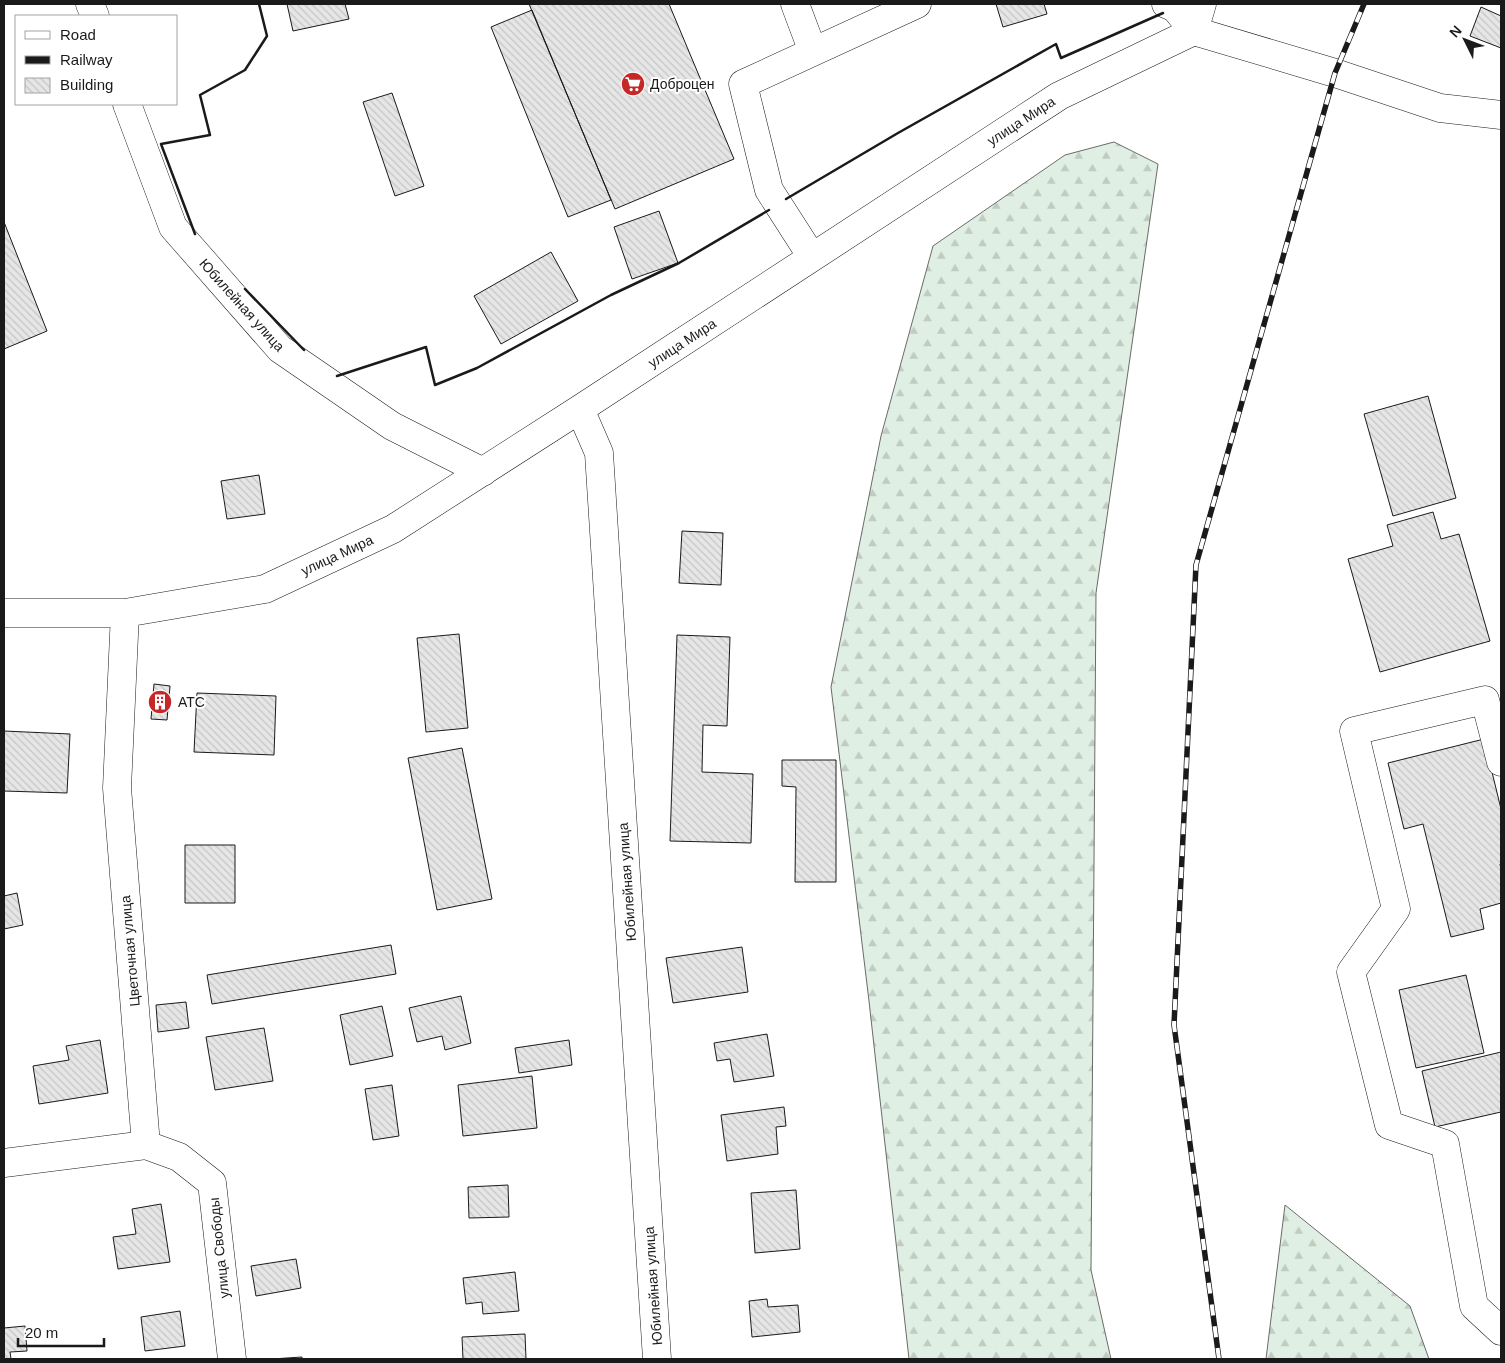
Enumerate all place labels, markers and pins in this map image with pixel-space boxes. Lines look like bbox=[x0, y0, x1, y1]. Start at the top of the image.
supermarket icon: Доброцен bbox=[620, 71, 646, 97]
place label: Доброцен bbox=[650, 76, 714, 92]
building icon: АТС bbox=[147, 689, 173, 715]
place label: АТС bbox=[178, 694, 205, 710]

